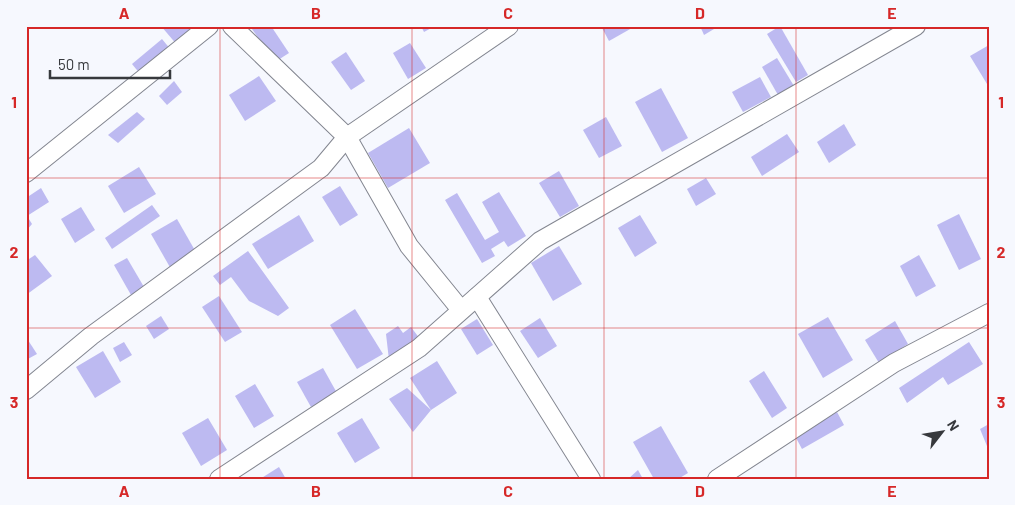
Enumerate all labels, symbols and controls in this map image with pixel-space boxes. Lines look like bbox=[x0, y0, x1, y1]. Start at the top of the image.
text: A bbox=[119, 3, 130, 22]
text: B bbox=[311, 3, 321, 22]
text: C bbox=[503, 3, 513, 22]
text: D bbox=[695, 3, 705, 22]
text: E bbox=[887, 3, 897, 22]
scale bar bbox=[50, 48, 170, 80]
text: 50 m bbox=[58, 55, 90, 73]
text: 1 bbox=[11, 92, 17, 111]
text: 1 bbox=[998, 92, 1004, 111]
text: 2 bbox=[10, 242, 19, 261]
text: 2 bbox=[997, 242, 1006, 261]
text: 3 bbox=[10, 392, 18, 411]
text: 3 bbox=[997, 392, 1005, 411]
north arrow bbox=[918, 408, 968, 458]
text: N bbox=[944, 417, 963, 433]
text: A bbox=[119, 481, 130, 500]
text: B bbox=[311, 481, 321, 500]
text: C bbox=[503, 481, 513, 500]
text: D bbox=[695, 481, 705, 500]
text: E bbox=[887, 481, 897, 500]

